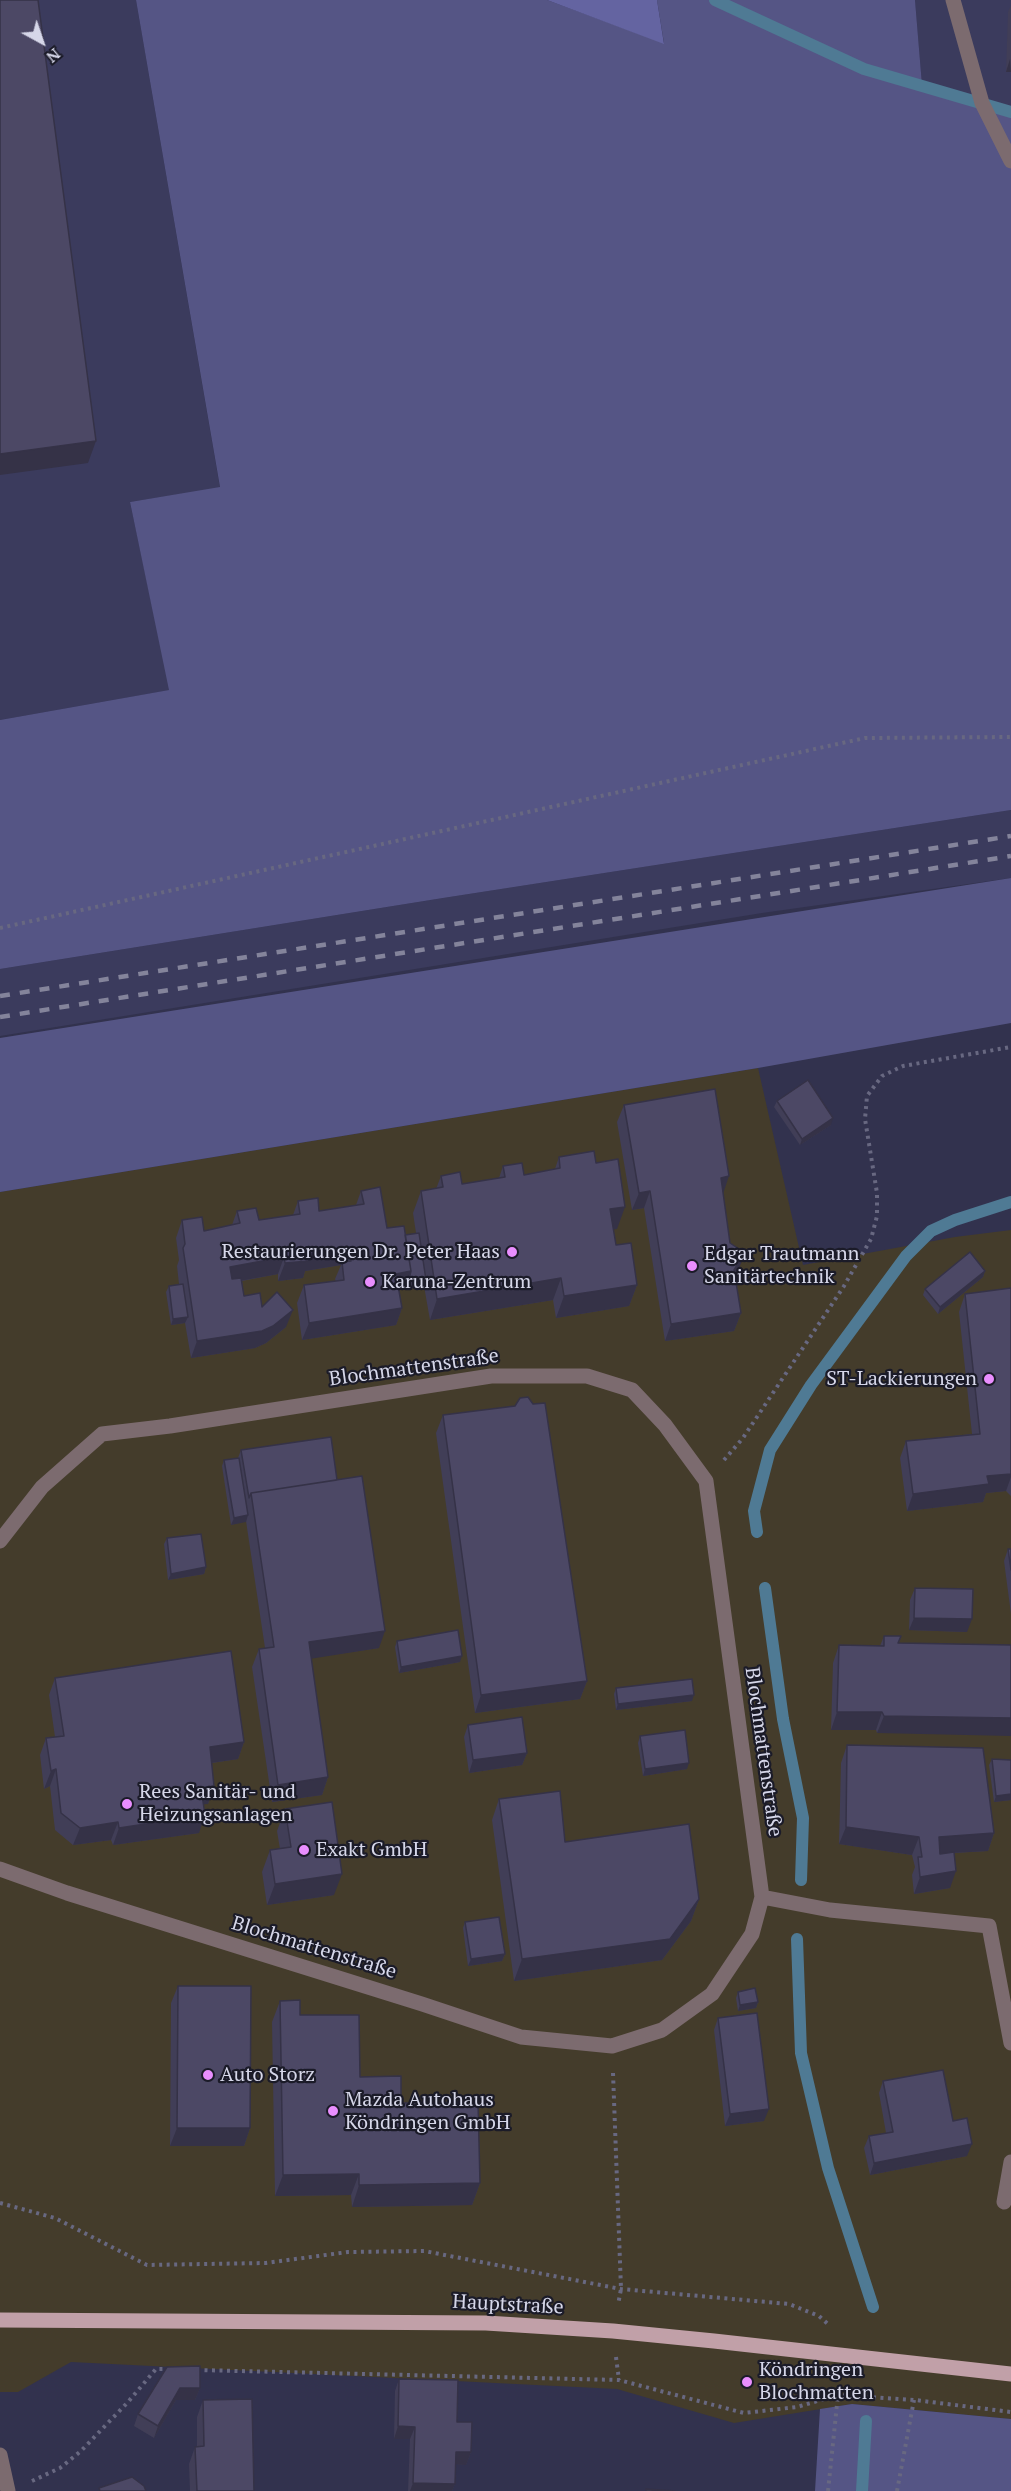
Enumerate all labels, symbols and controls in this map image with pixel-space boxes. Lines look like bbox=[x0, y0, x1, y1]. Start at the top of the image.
north arrow bbox=[12, 12, 72, 72]
text: N bbox=[42, 43, 65, 68]
place label: Restaurierungen Dr. Peter Haas bbox=[222, 1240, 500, 1264]
place label: Edgar Trautmann Sanitärtechnik bbox=[704, 1242, 859, 1289]
marker: Restaurierungen Dr. Peter Haas bbox=[505, 1245, 519, 1259]
marker: Edgar Trautmann Sanitärtechnik bbox=[685, 1259, 699, 1273]
place label: Karuna-Zentrum bbox=[382, 1270, 531, 1294]
marker: Karuna-Zentrum bbox=[363, 1275, 377, 1289]
street label: Blochmattenstraße bbox=[328, 1344, 500, 1392]
place label: ST-Lackierungen bbox=[826, 1367, 977, 1391]
marker: ST-Lackierungen bbox=[982, 1372, 996, 1386]
street label: Blochmattenstraße bbox=[739, 1666, 787, 1838]
place label: Rees Sanitär- und Heizungsanlagen bbox=[139, 1780, 296, 1827]
marker: Rees Sanitär- und Heizungsanlagen bbox=[120, 1797, 134, 1811]
place label: Exakt GmbH bbox=[316, 1838, 427, 1862]
marker: Exakt GmbH bbox=[297, 1843, 311, 1857]
street label: Blochmattenstraße bbox=[229, 1911, 399, 1985]
place label: Auto Storz bbox=[220, 2063, 315, 2087]
marker: Auto Storz bbox=[201, 2068, 215, 2082]
place label: Mazda Autohaus Köndringen GmbH bbox=[345, 2088, 510, 2135]
marker: Mazda Autohaus Köndringen GmbH bbox=[326, 2104, 340, 2118]
street label: Hauptstraße bbox=[452, 2290, 564, 2320]
place label: Köndringen Blochmatten bbox=[759, 2358, 874, 2405]
marker: Köndringen Blochmatten bbox=[740, 2375, 754, 2389]

